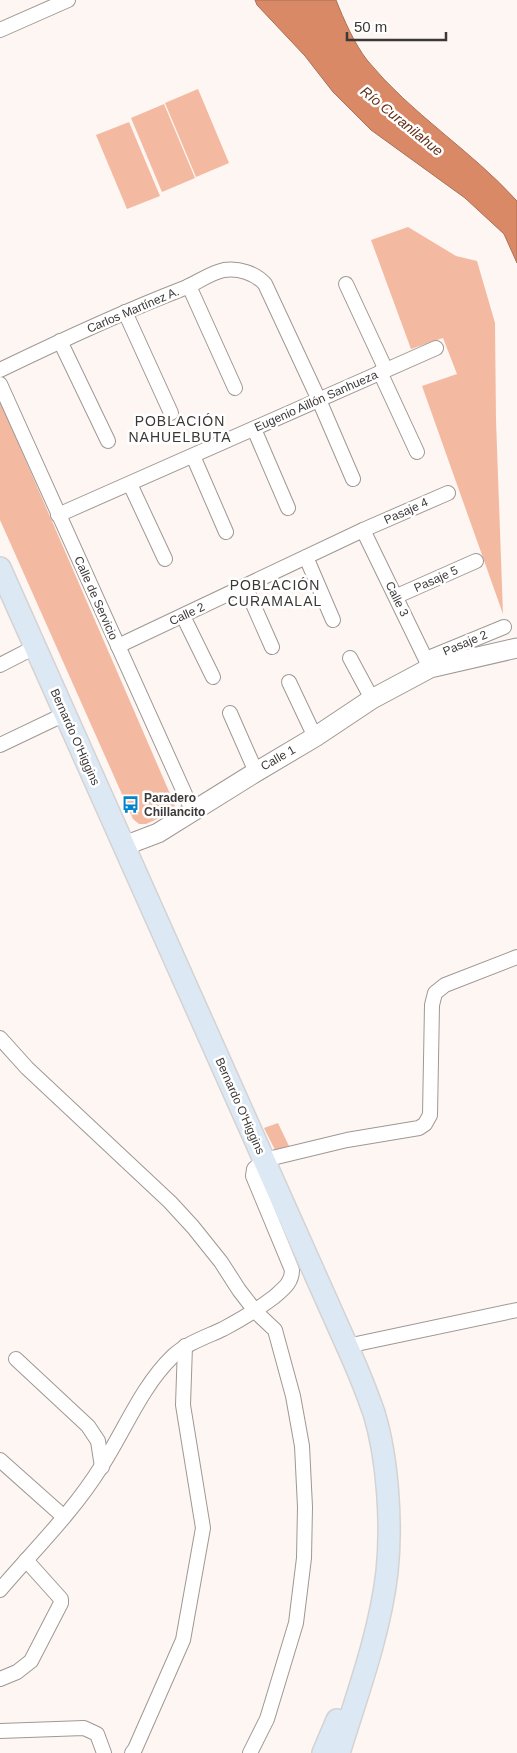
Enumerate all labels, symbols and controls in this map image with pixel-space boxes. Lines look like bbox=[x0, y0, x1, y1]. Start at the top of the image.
scale bar bbox=[347, 10, 446, 42]
text: 50 m bbox=[354, 18, 387, 35]
water label: Río Curanilahue bbox=[358, 83, 447, 159]
street label: Carlos Martínez A. bbox=[85, 284, 181, 336]
street label: Eugenio Aillón Sanhueza bbox=[252, 367, 380, 435]
district label: POBLACIÓN NAHUELBUTA bbox=[128, 413, 232, 445]
street label: Pasaje 4 bbox=[382, 495, 430, 527]
street label: Calle de Servicio bbox=[71, 554, 121, 642]
street label: Pasaje 5 bbox=[412, 563, 460, 595]
district label: POBLACIÓN CURAMALAL bbox=[228, 577, 322, 609]
street label: Calle 3 bbox=[383, 579, 412, 619]
street label: Calle 2 bbox=[167, 600, 207, 628]
street label: Pasaje 2 bbox=[441, 627, 490, 659]
street label: Bernardo O'Higgins bbox=[47, 686, 103, 788]
street label: Calle 1 bbox=[258, 742, 298, 773]
place label: Paradero Chillancito bbox=[144, 791, 205, 819]
bus stop icon: Paradero Chillancito bbox=[120, 795, 140, 815]
street label: Bernardo O'Higgins bbox=[212, 1055, 268, 1157]

